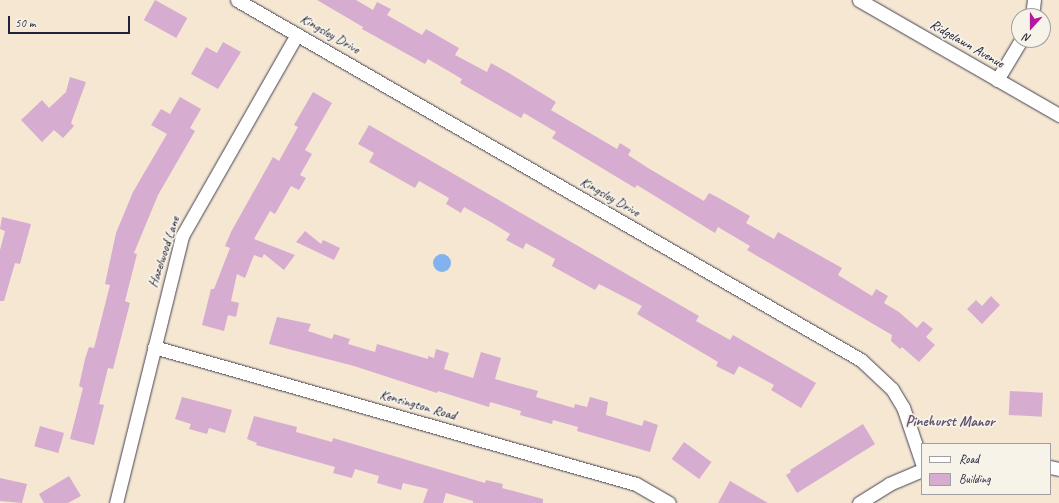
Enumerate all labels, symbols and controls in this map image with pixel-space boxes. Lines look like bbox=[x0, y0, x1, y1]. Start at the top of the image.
scale bar bbox=[10, 8, 132, 34]
north arrow bbox=[1011, 8, 1051, 48]
street label: Kingsley Drive bbox=[297, 10, 363, 58]
text: 50 m bbox=[15, 15, 35, 31]
street label: Ridgelawn Avenue bbox=[927, 16, 1007, 72]
text: N bbox=[1021, 31, 1033, 46]
street label: Kingsley Drive bbox=[577, 173, 643, 221]
street label: Hazelwood Lane bbox=[145, 214, 183, 290]
street label: Kensington Road bbox=[378, 386, 458, 424]
district label: Pinehurst Manor bbox=[905, 413, 995, 431]
legend bbox=[921, 443, 1051, 495]
text: Road bbox=[959, 451, 979, 467]
text: Building bbox=[959, 471, 991, 487]

